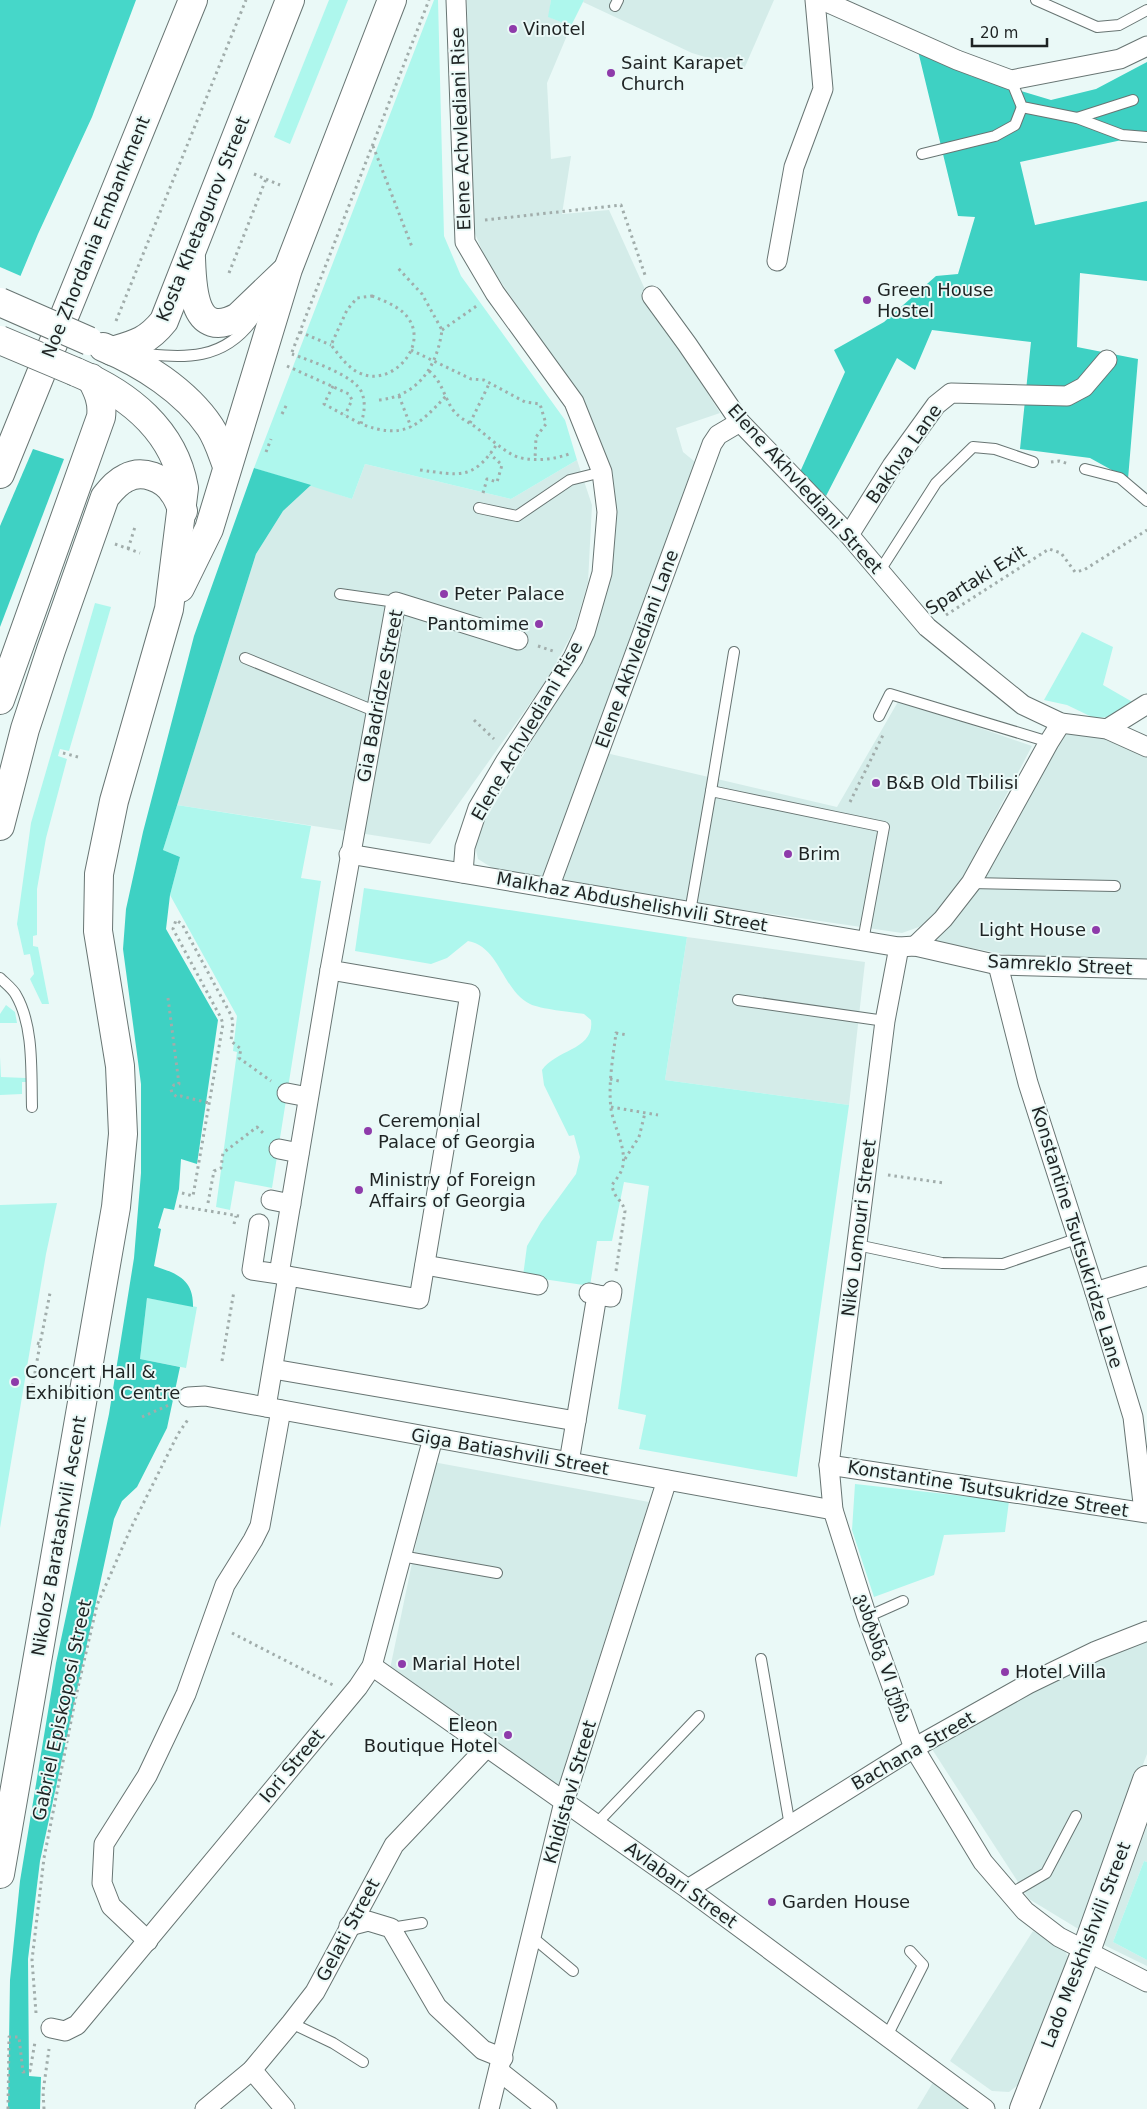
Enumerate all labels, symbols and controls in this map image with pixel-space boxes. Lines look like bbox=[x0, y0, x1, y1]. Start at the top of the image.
scale bar bbox=[972, 15, 1047, 47]
place label: Vinotel bbox=[523, 18, 585, 39]
marker: Vinotel bbox=[507, 23, 519, 35]
text: 20 m bbox=[980, 24, 1018, 42]
street label: Elene Achvlediani Rise bbox=[446, 27, 475, 231]
place label: Saint Karapet Church bbox=[621, 52, 743, 94]
marker: Saint Karapet Church bbox=[605, 67, 617, 79]
street label: Noe Zhordania Embankment bbox=[37, 113, 154, 361]
street label: Kosta Khetagurov Street bbox=[152, 113, 253, 324]
place label: Green House Hostel bbox=[877, 279, 994, 321]
marker: Green House Hostel bbox=[861, 294, 873, 306]
street label: Elene Akhvlediani Street bbox=[724, 400, 887, 578]
street label: Bakhva Lane bbox=[862, 400, 946, 507]
street label: Spartaki Exit bbox=[922, 540, 1030, 619]
street label: Elene Akhvlediani Lane bbox=[591, 547, 682, 751]
place label: Peter Palace bbox=[454, 583, 565, 604]
marker: Peter Palace bbox=[438, 588, 450, 600]
street label: Gia Badridze Street bbox=[352, 608, 407, 784]
place label: Pantomime bbox=[427, 613, 529, 634]
marker: Pantomime bbox=[533, 618, 545, 630]
street label: Elene Achvlediani Rise bbox=[467, 637, 586, 824]
place label: B&B Old Tbilisi bbox=[886, 772, 1019, 793]
marker: B&B Old Tbilisi bbox=[870, 777, 882, 789]
place label: Brim bbox=[798, 843, 840, 864]
marker: Brim bbox=[782, 848, 794, 860]
street label: Malkhaz Abdushelishvili Street bbox=[495, 867, 769, 936]
place label: Light House bbox=[979, 919, 1086, 940]
marker: Light House bbox=[1090, 924, 1102, 936]
street label: Samreklo Street bbox=[987, 950, 1133, 979]
street label: Konstantine Tsutsukridze Lane bbox=[1028, 1103, 1127, 1371]
place label: Ceremonial Palace of Georgia bbox=[378, 1110, 535, 1152]
marker: Ceremonial Palace of Georgia bbox=[362, 1125, 374, 1137]
street label: Niko Lomouri Street bbox=[837, 1138, 880, 1318]
place label: Ministry of Foreign Affairs of Georgia bbox=[369, 1169, 536, 1211]
marker: Ministry of Foreign Affairs of Georgia bbox=[353, 1184, 365, 1196]
place label: Concert Hall & Exhibition Centre bbox=[25, 1361, 180, 1403]
marker: Concert Hall & Exhibition Centre bbox=[9, 1376, 21, 1388]
street label: Nikoloz Baratashvili Ascent bbox=[27, 1414, 90, 1658]
street label: Giga Batiashvili Street bbox=[410, 1424, 611, 1479]
street label: Konstantine Tsutsukridze Street bbox=[846, 1456, 1130, 1521]
street label: ვახტანგ VI ქუჩა bbox=[852, 1591, 915, 1725]
street label: Gabriel Episkoposi Street bbox=[28, 1597, 95, 1823]
place label: Marial Hotel bbox=[412, 1653, 520, 1674]
marker: Marial Hotel bbox=[396, 1658, 408, 1670]
place label: Hotel Villa bbox=[1015, 1661, 1106, 1682]
marker: Hotel Villa bbox=[999, 1666, 1011, 1678]
street label: Bachana Street bbox=[847, 1707, 978, 1794]
place label: Eleon Boutique Hotel bbox=[364, 1714, 498, 1756]
street label: Khidistavi Street bbox=[539, 1718, 600, 1866]
street label: Iori Street bbox=[255, 1725, 328, 1807]
marker: Eleon Boutique Hotel bbox=[502, 1729, 514, 1741]
street label: Avlabari Street bbox=[621, 1837, 741, 1932]
street label: Lado Meskhishvili Street bbox=[1037, 1839, 1135, 2051]
street label: Gelati Street bbox=[312, 1875, 383, 1985]
place label: Garden House bbox=[782, 1891, 910, 1912]
marker: Garden House bbox=[766, 1896, 778, 1908]

